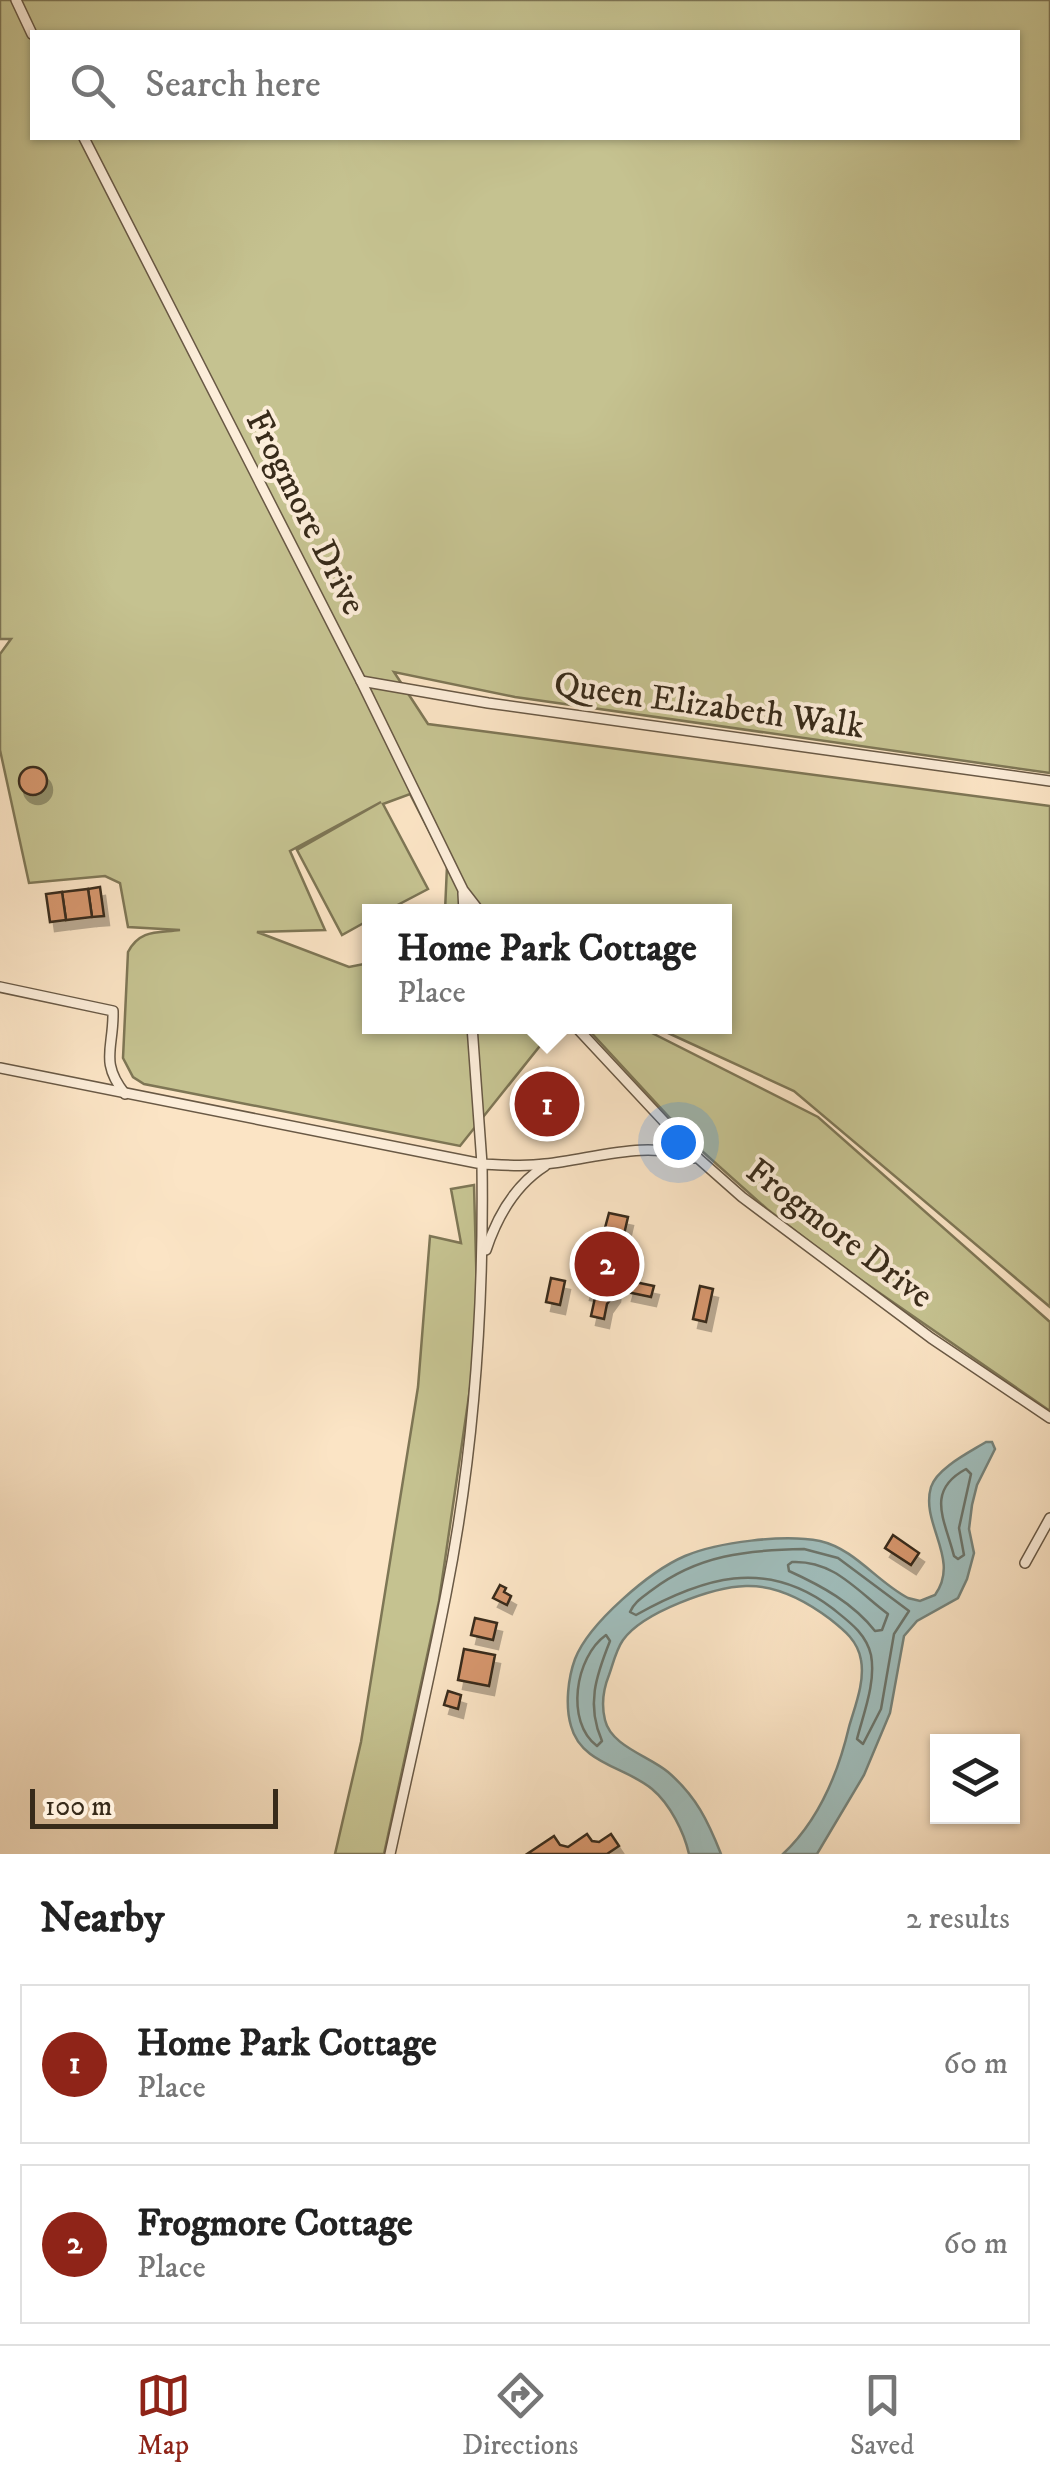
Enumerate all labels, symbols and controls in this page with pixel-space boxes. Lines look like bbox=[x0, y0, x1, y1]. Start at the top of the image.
search box bbox=[30, 30, 1020, 140]
icon: search bbox=[65, 58, 120, 113]
text: Search here bbox=[145, 61, 321, 109]
street label: Frogmore Drive bbox=[235, 404, 375, 622]
street label: Queen Elizabeth Walk bbox=[551, 662, 867, 750]
popup bbox=[362, 904, 732, 1034]
text: Home Park Cottage bbox=[397, 925, 697, 973]
text: Place bbox=[397, 973, 466, 1013]
pin: 1 bbox=[514, 1066, 580, 1142]
your location bbox=[653, 1117, 704, 1168]
street label: Frogmore Drive bbox=[737, 1149, 941, 1319]
pin: 2 bbox=[574, 1226, 640, 1302]
map controls bbox=[930, 1734, 1020, 1824]
button: layers bbox=[930, 1734, 1020, 1824]
scale bar bbox=[30, 1784, 278, 1828]
text: 100 m bbox=[45, 1789, 112, 1824]
text: Nearby bbox=[40, 1893, 164, 1945]
text: 2 results bbox=[906, 1899, 1010, 1939]
text: Home Park Cottage bbox=[137, 2020, 437, 2068]
text: 1 bbox=[69, 2044, 80, 2084]
text: 60 m bbox=[943, 2044, 1008, 2084]
text: Place bbox=[137, 2068, 206, 2108]
text: Frogmore Cottage bbox=[137, 2200, 413, 2248]
text: 2 bbox=[67, 2224, 82, 2264]
text: 60 m bbox=[943, 2224, 1008, 2264]
text: Place bbox=[137, 2248, 206, 2288]
tab: Map bbox=[136, 2368, 191, 2463]
tab: Directions bbox=[462, 2368, 578, 2463]
tab: Saved bbox=[850, 2368, 914, 2463]

